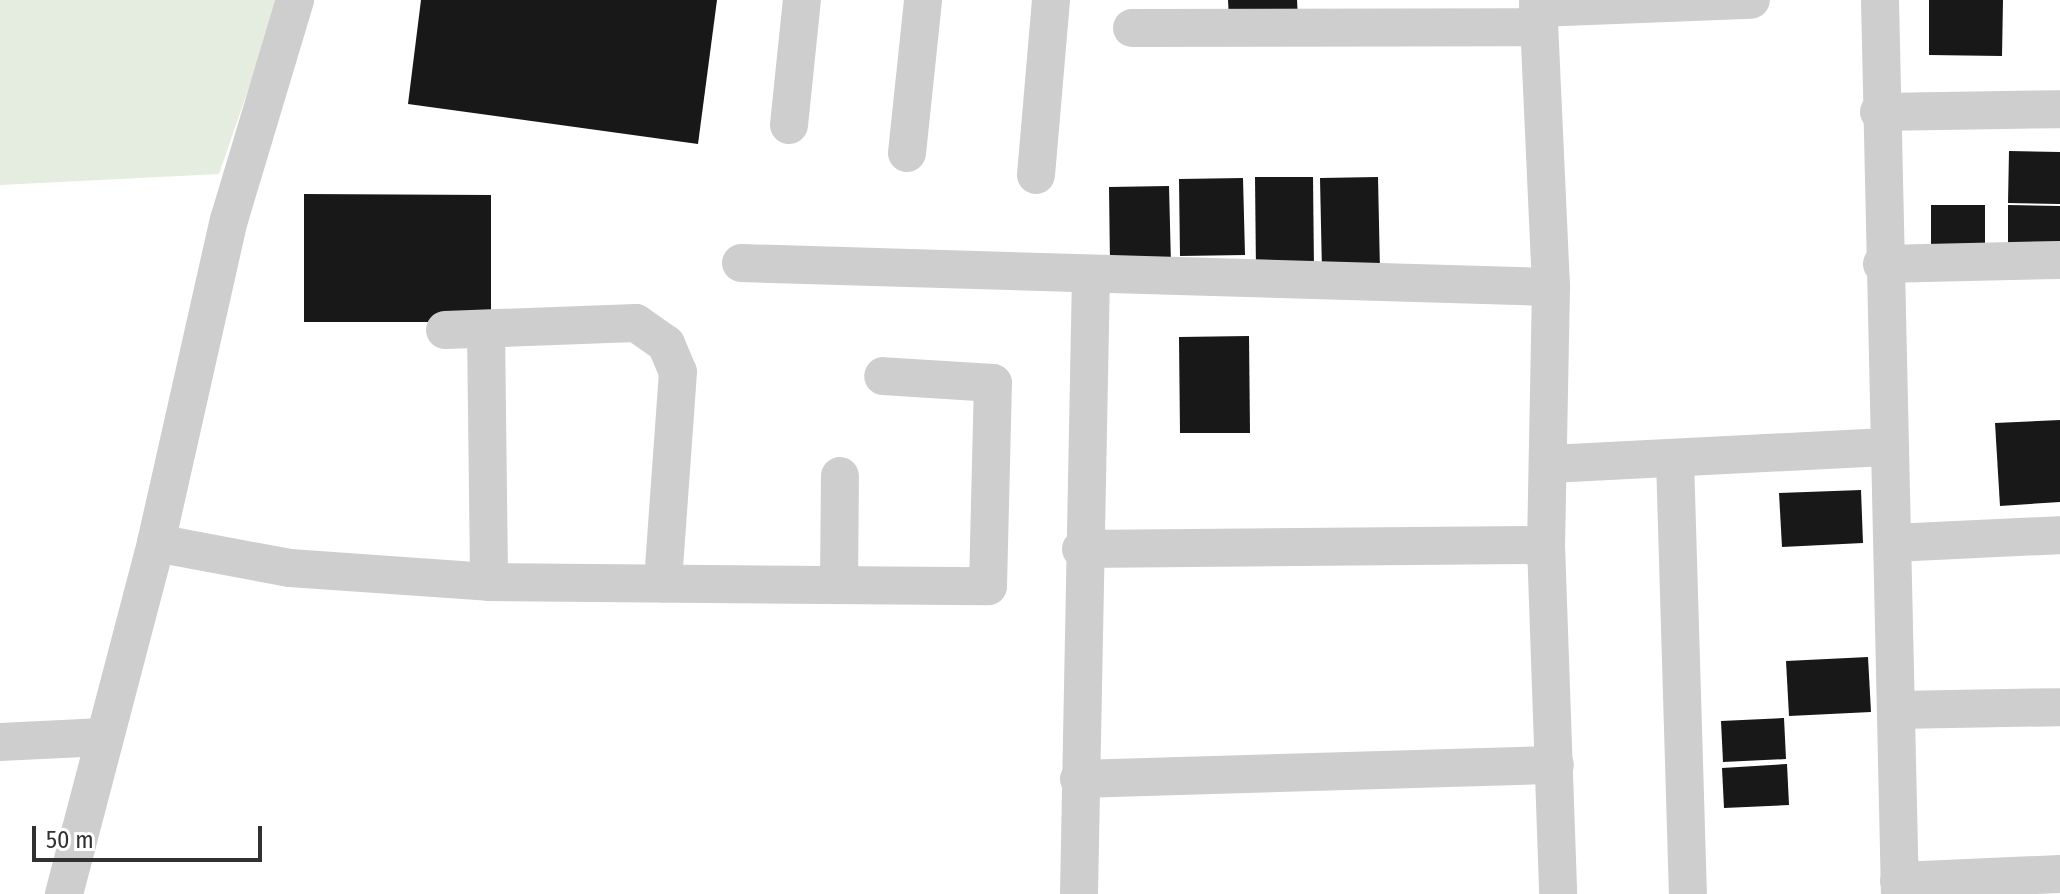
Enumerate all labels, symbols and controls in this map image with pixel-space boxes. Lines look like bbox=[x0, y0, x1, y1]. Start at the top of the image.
scale bar bbox=[36, 810, 266, 860]
text: 50 m bbox=[46, 826, 94, 854]

